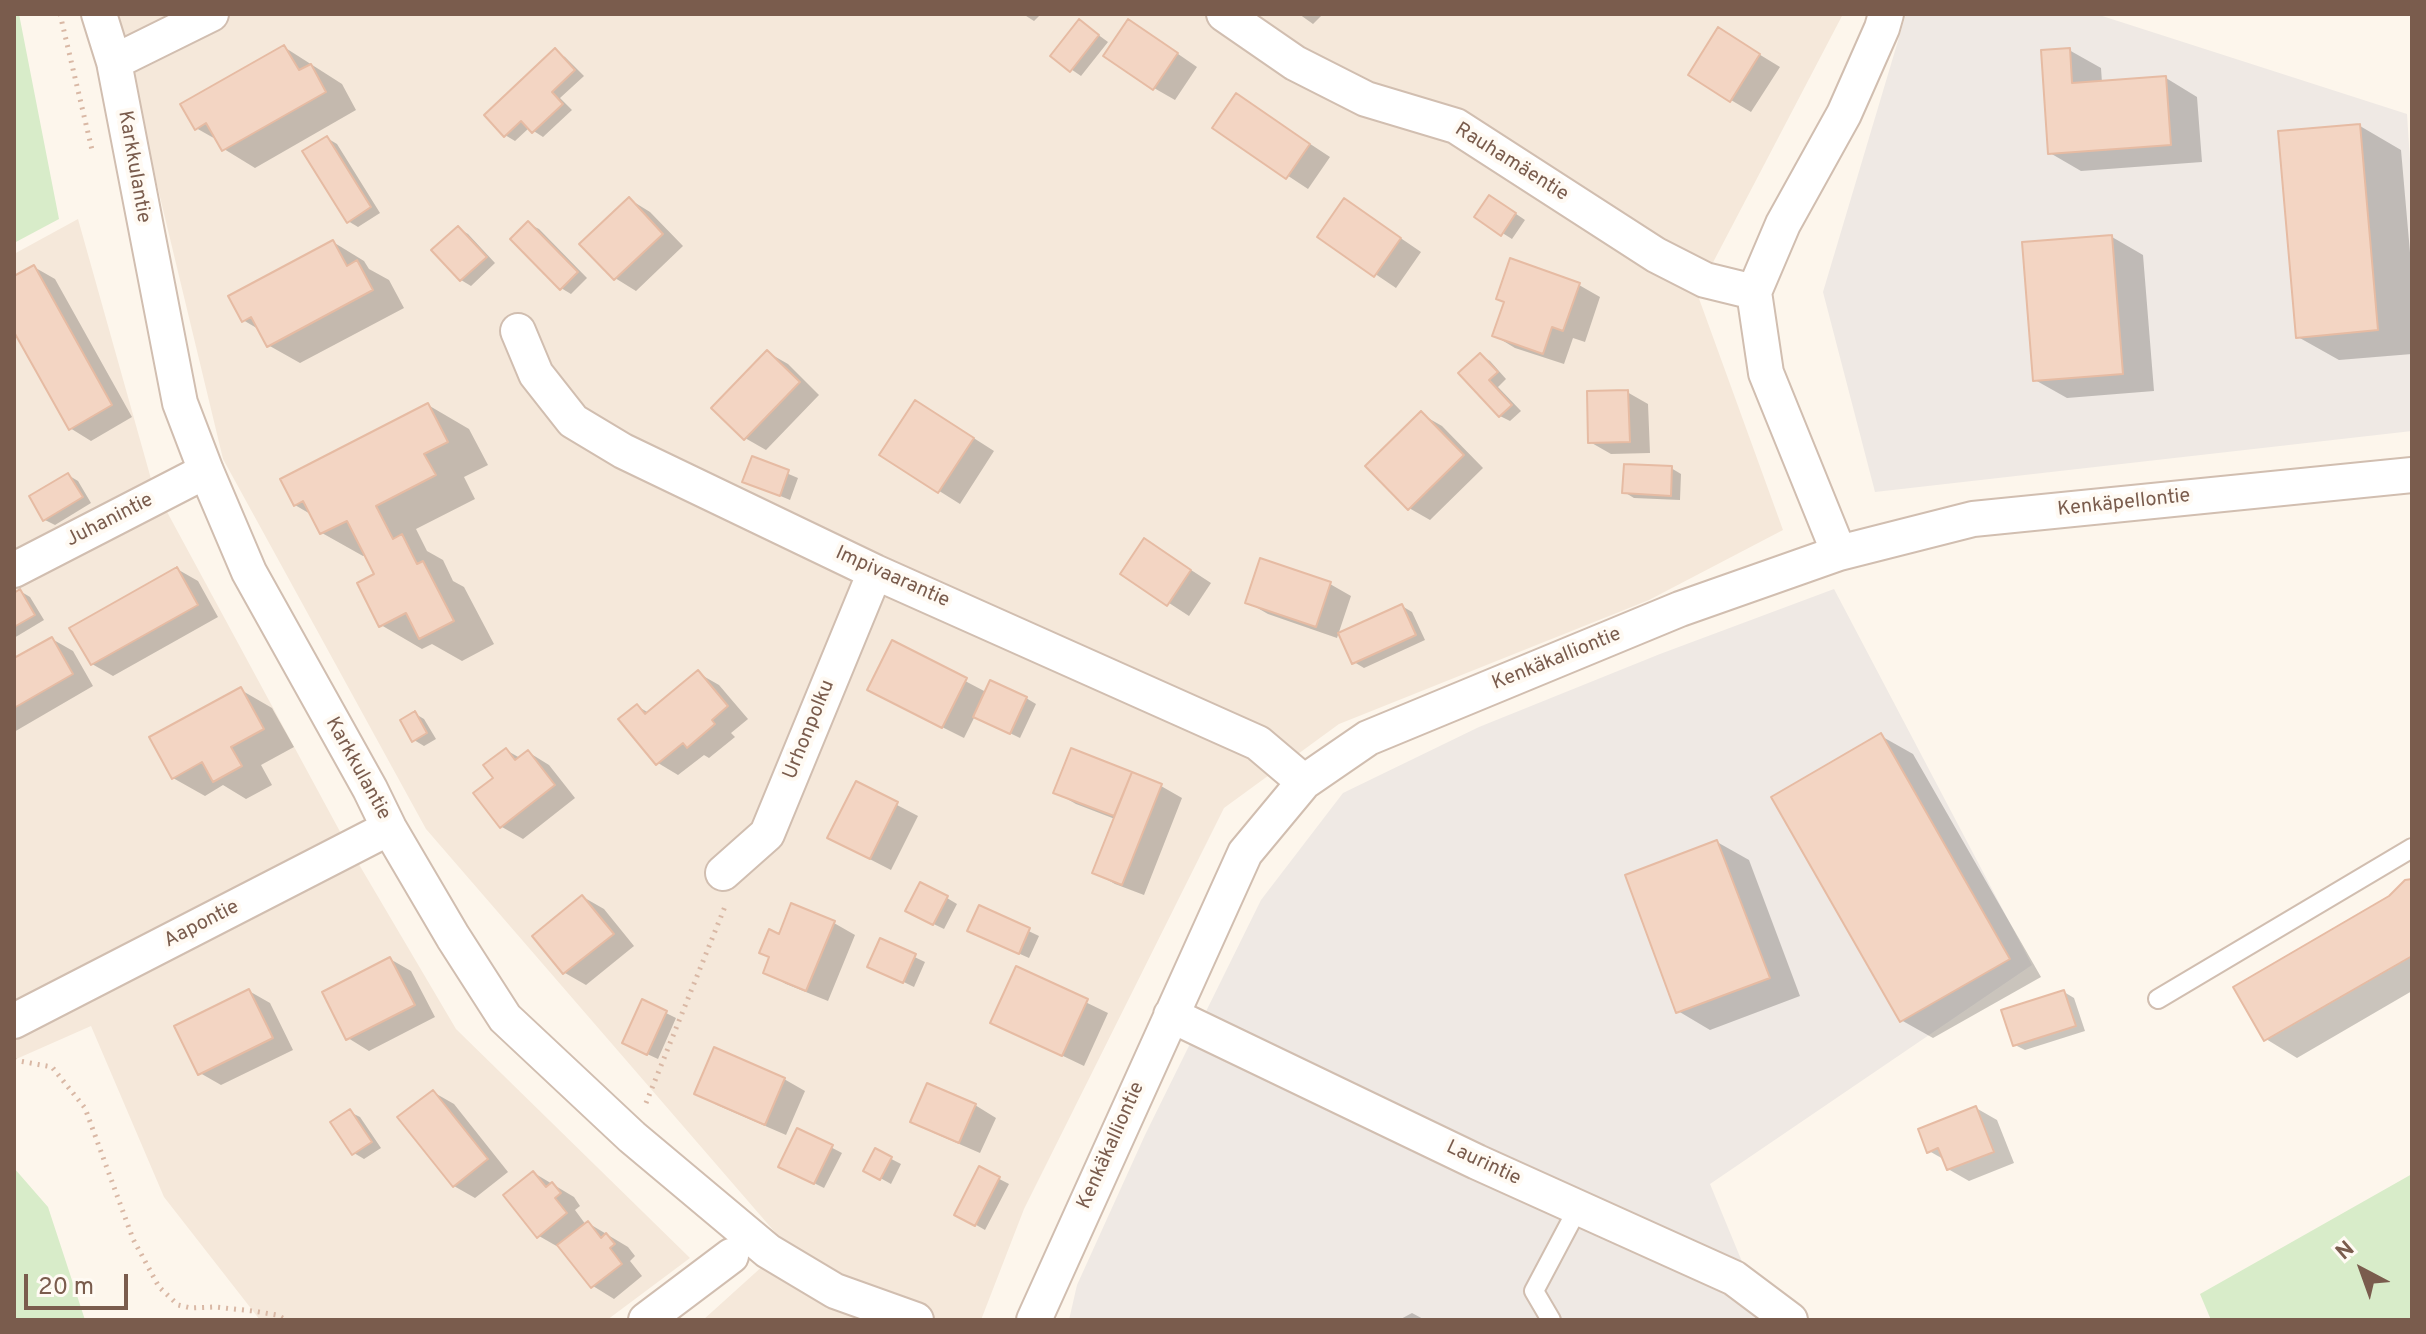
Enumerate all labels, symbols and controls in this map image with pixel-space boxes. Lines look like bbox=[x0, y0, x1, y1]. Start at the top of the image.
street label: Karkkulantie bbox=[111, 109, 155, 225]
street label: Rauhamäentie bbox=[1450, 119, 1572, 207]
street label: Kenkäpellontie bbox=[2056, 485, 2192, 523]
street label: Juhanintie bbox=[62, 489, 158, 553]
street label: Impivaarantie bbox=[831, 542, 953, 614]
street label: Kenkäkalliontie bbox=[1489, 623, 1625, 697]
street label: Urhonpolku bbox=[779, 677, 841, 783]
street label: Karkkulantie bbox=[319, 714, 395, 824]
street label: Aapontie bbox=[160, 896, 244, 954]
street label: Kenkäkalliontie bbox=[1073, 1079, 1151, 1213]
street label: Laurintie bbox=[1442, 1136, 1524, 1192]
north arrow bbox=[2322, 1230, 2402, 1310]
text: N bbox=[2331, 1236, 2361, 1267]
scale bar bbox=[28, 1258, 132, 1308]
text: 20 m bbox=[38, 1273, 94, 1303]

